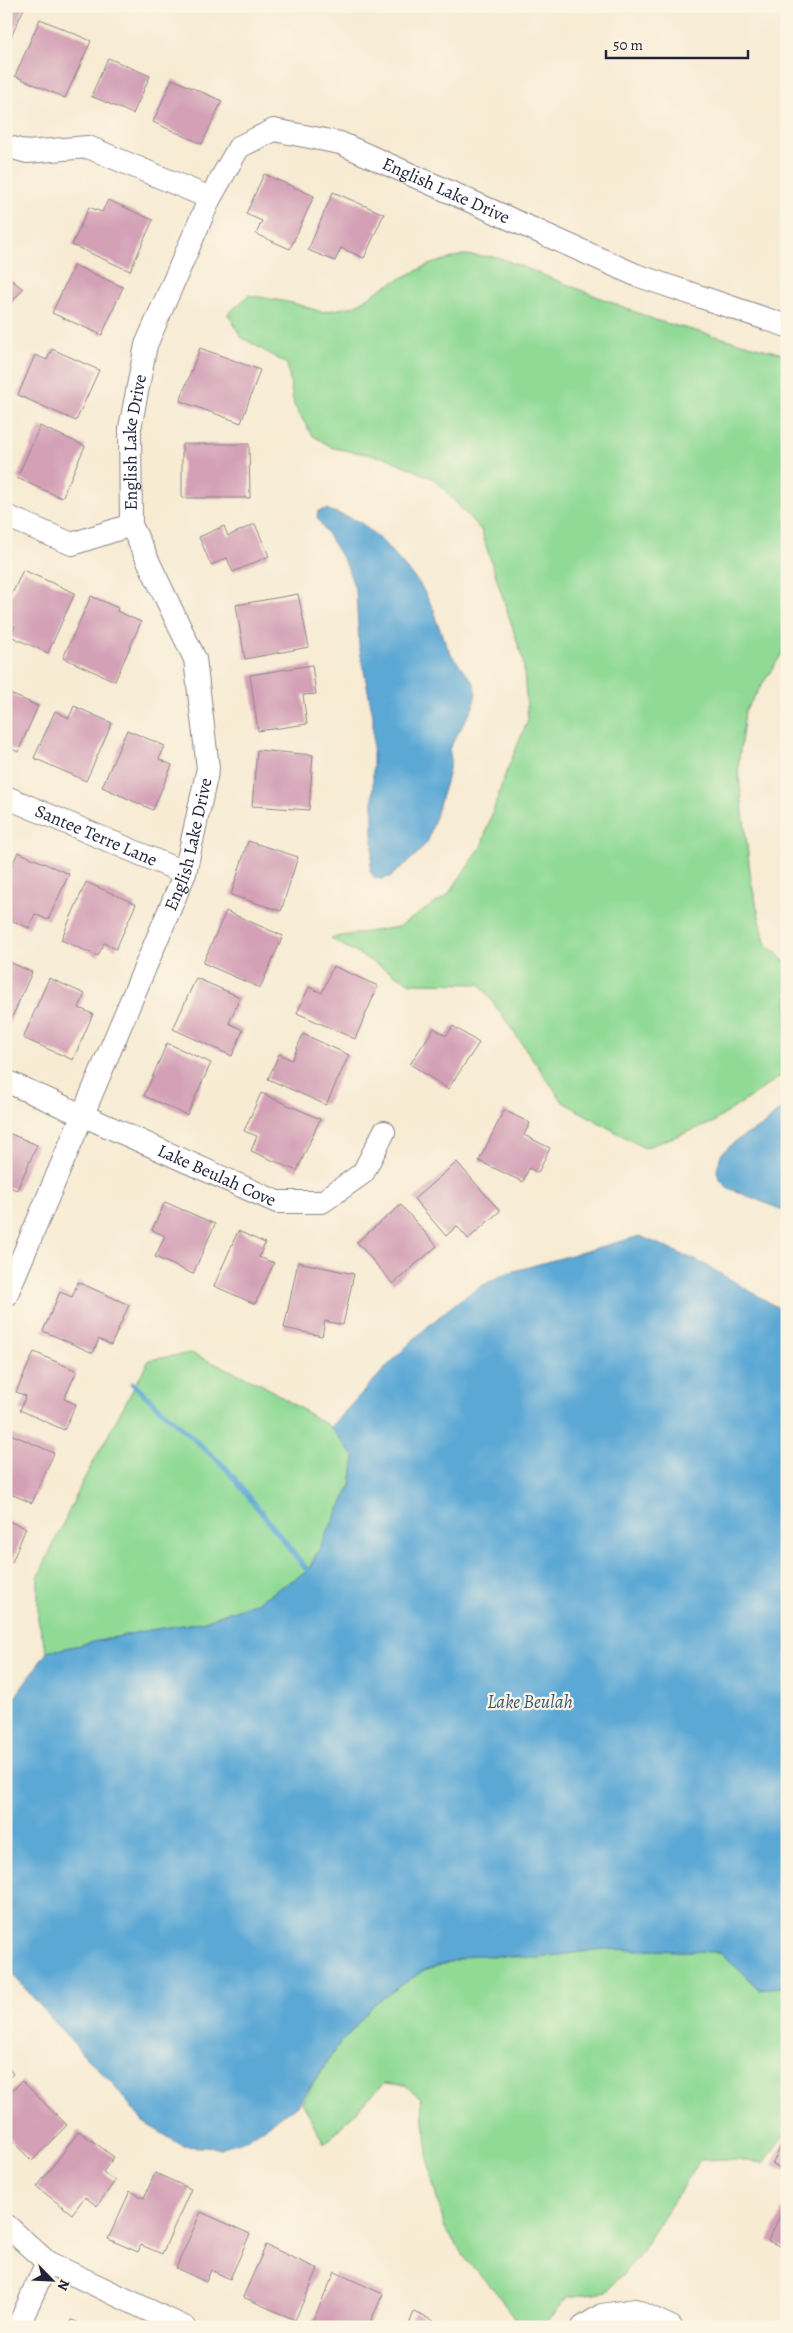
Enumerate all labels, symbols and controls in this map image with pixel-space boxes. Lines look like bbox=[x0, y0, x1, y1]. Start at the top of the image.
scale bar bbox=[606, 28, 748, 60]
text: 50 m bbox=[613, 35, 643, 55]
street label: English Lake Drive bbox=[379, 151, 514, 229]
street label: English Lake Drive bbox=[118, 372, 152, 511]
street label: English Lake Drive bbox=[158, 775, 218, 914]
street label: Santee Terre Lane bbox=[31, 799, 161, 872]
street label: Lake Beulah Cove bbox=[154, 1138, 280, 1212]
water label: Lake Beulah bbox=[487, 1689, 573, 1715]
north arrow bbox=[28, 2256, 78, 2306]
text: N bbox=[53, 2277, 74, 2294]

